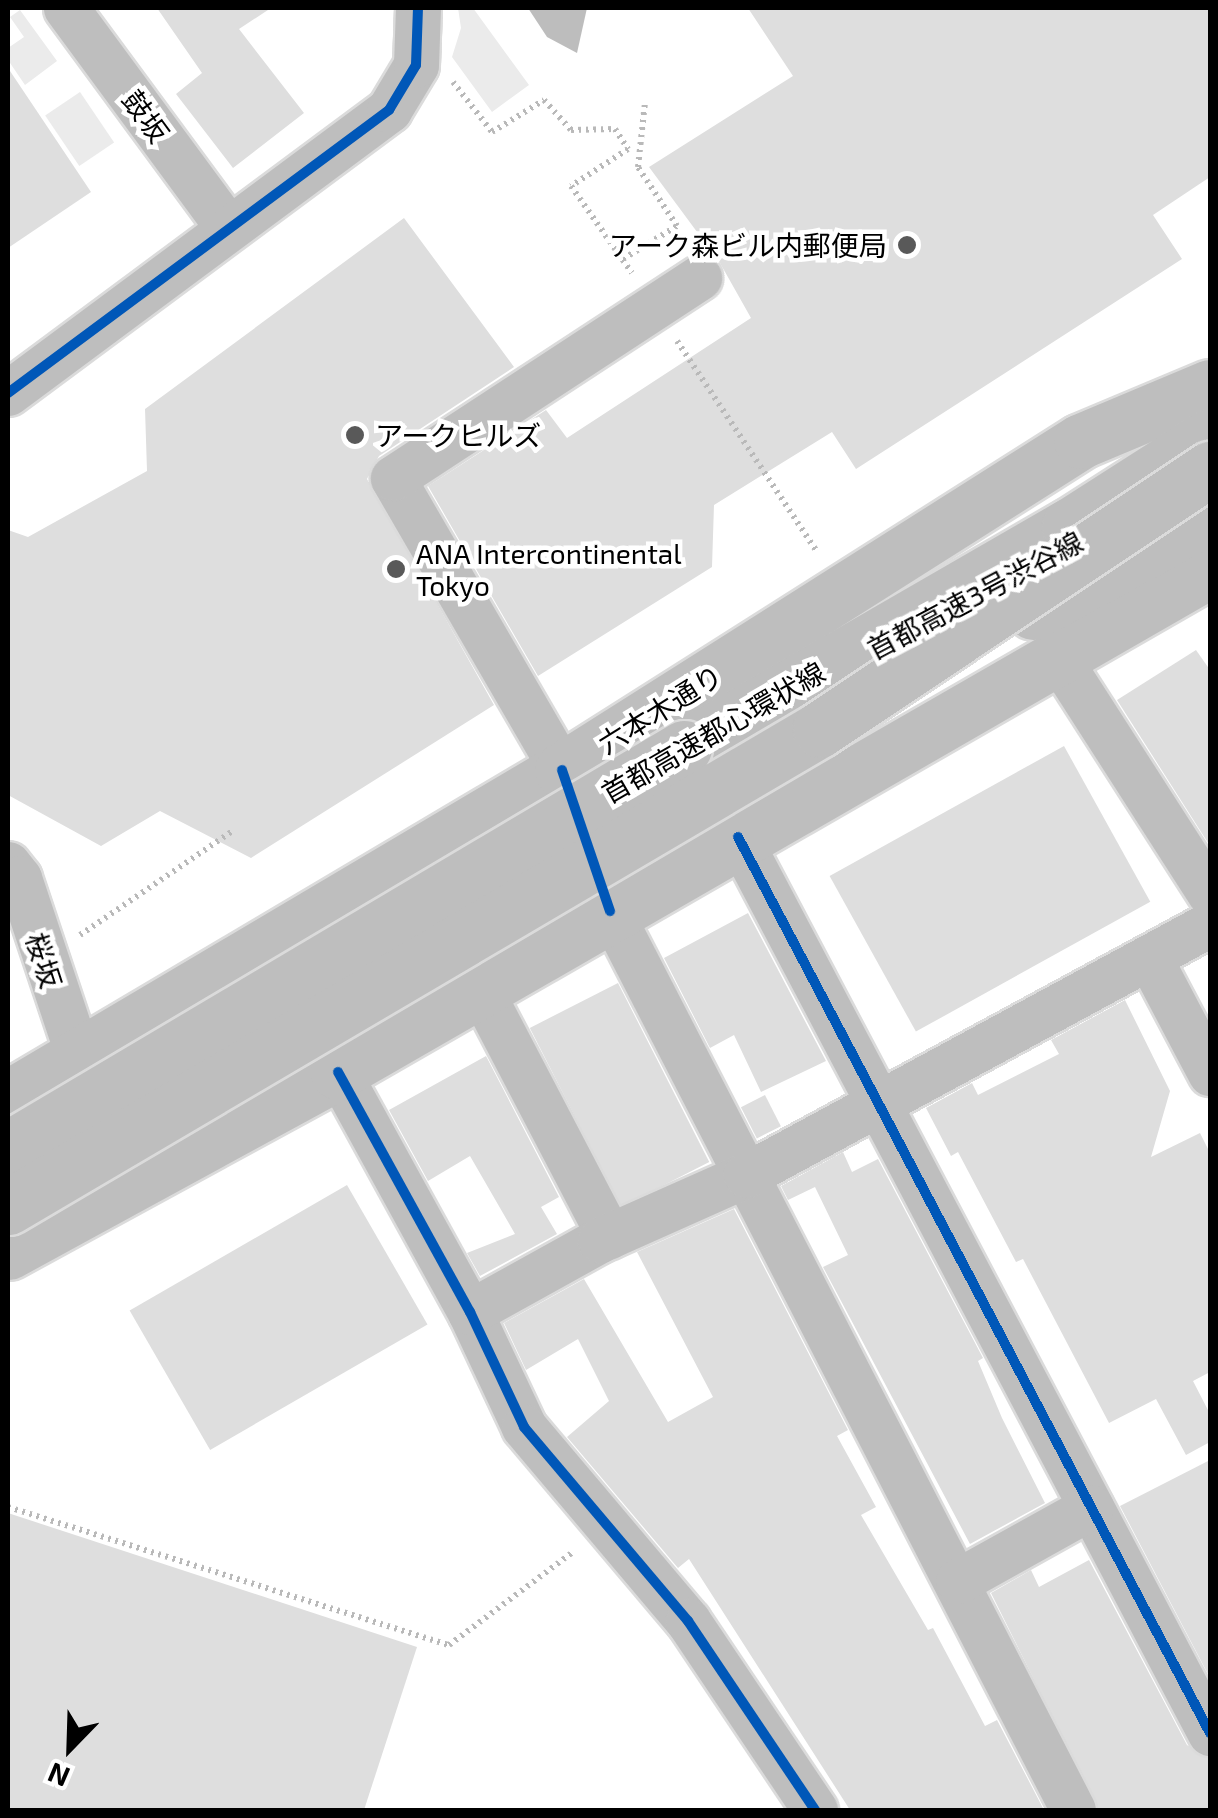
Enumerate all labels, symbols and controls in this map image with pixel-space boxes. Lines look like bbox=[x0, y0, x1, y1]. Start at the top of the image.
street label: 鼓坂 bbox=[116, 83, 176, 149]
place label: アーク森ビル内郵便局 bbox=[609, 228, 887, 262]
marker: アーク森ビル内郵便局 bbox=[896, 234, 918, 256]
place label: アークヒルズ bbox=[375, 418, 541, 452]
marker: アークヒルズ bbox=[344, 424, 366, 446]
street label: 首都高速3号渋谷線 bbox=[861, 524, 1089, 666]
place label: ANA Intercontinental Tokyo bbox=[416, 536, 682, 602]
marker: ANA Intercontinental Tokyo bbox=[385, 558, 407, 580]
street label: 首都高速都心環状線 bbox=[595, 654, 831, 810]
street label: 六本木通り bbox=[592, 658, 728, 760]
street label: 桜坂 bbox=[19, 928, 69, 992]
north arrow bbox=[20, 1698, 120, 1798]
text: N bbox=[42, 1756, 74, 1795]

